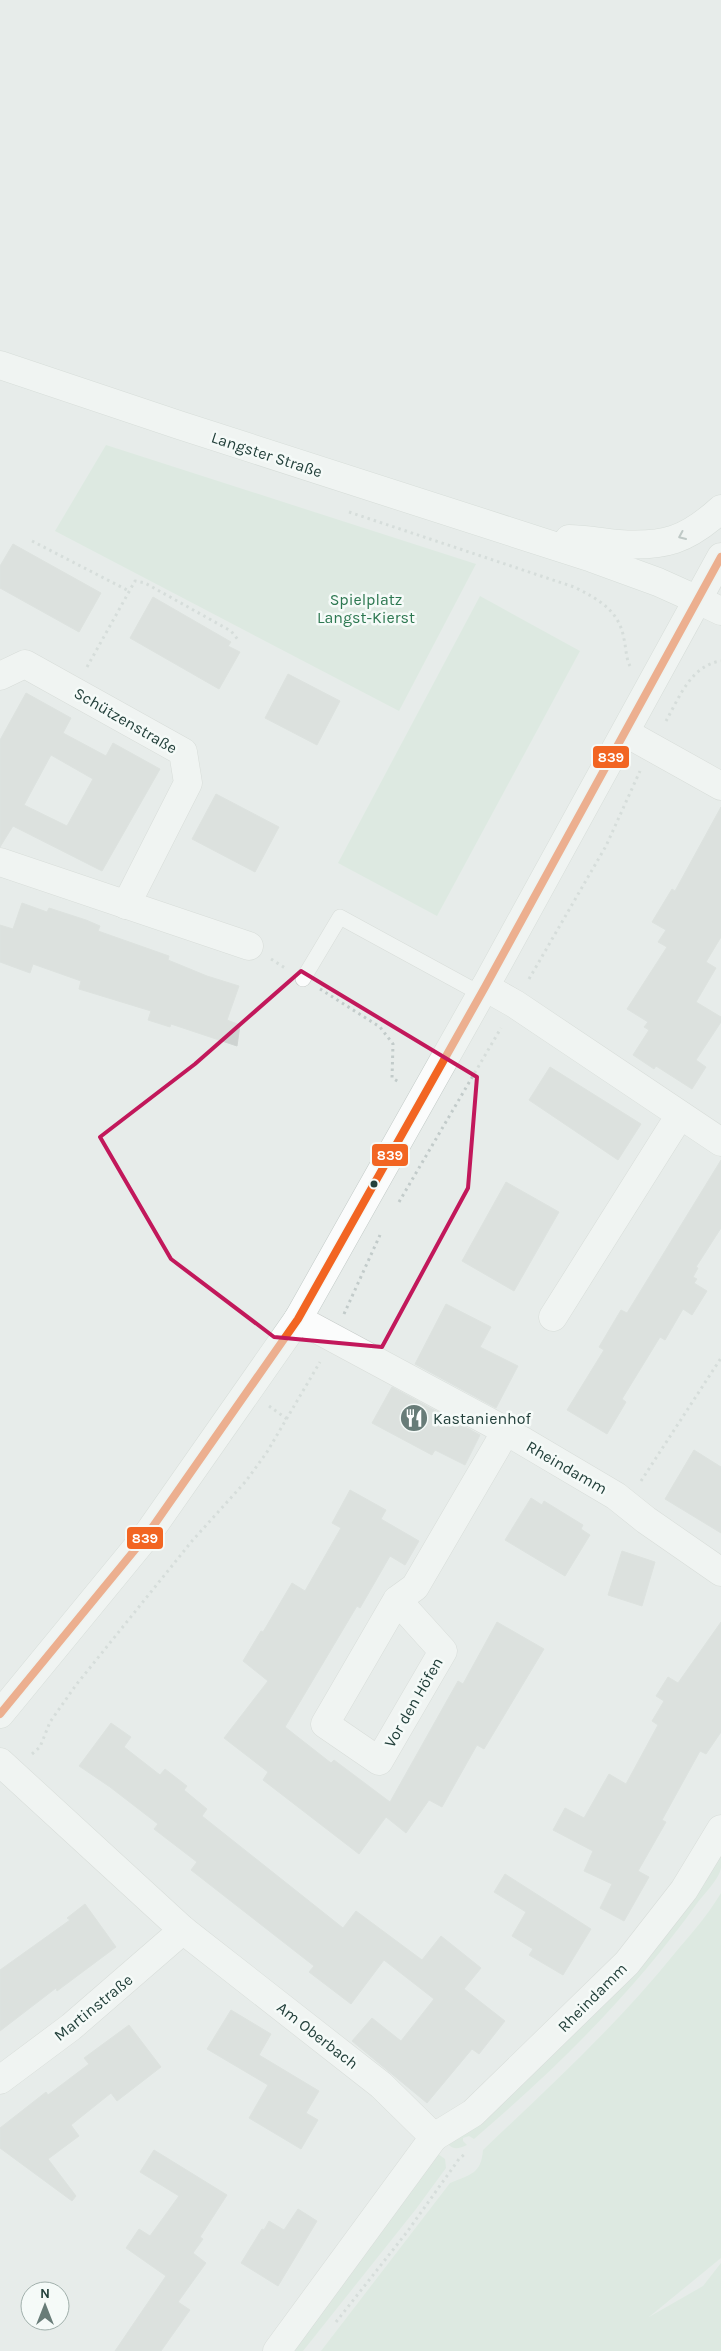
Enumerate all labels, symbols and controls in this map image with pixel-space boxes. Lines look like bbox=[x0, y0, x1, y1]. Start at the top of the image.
street label: Langster Straße bbox=[209, 428, 325, 481]
one-way arrow bbox=[678, 530, 687, 541]
park label: Spielplatz Langst-Kierst bbox=[317, 590, 415, 627]
street label: Schützenstraße bbox=[71, 683, 181, 758]
line badge: 839 bbox=[592, 745, 630, 769]
text: 839 bbox=[598, 749, 624, 766]
line badge: 839 bbox=[371, 1143, 409, 1167]
text: 839 bbox=[377, 1147, 403, 1164]
unlabelled marker bbox=[369, 1179, 379, 1189]
restaurant icon: Kastanienhof bbox=[399, 1403, 429, 1433]
place label: Kastanienhof bbox=[433, 1409, 531, 1428]
street label: Rheindamm bbox=[523, 1437, 611, 1498]
line badge: 839 bbox=[126, 1526, 164, 1550]
text: 839 bbox=[132, 1530, 158, 1547]
street label: Vor den Höfen bbox=[380, 1654, 447, 1751]
street label: Rheindamm bbox=[554, 1959, 631, 2036]
street label: Martinstraße bbox=[50, 1970, 136, 2045]
street label: Am Oberbach bbox=[273, 1998, 362, 2073]
north arrow bbox=[20, 2281, 70, 2331]
text: N bbox=[40, 2285, 50, 2302]

